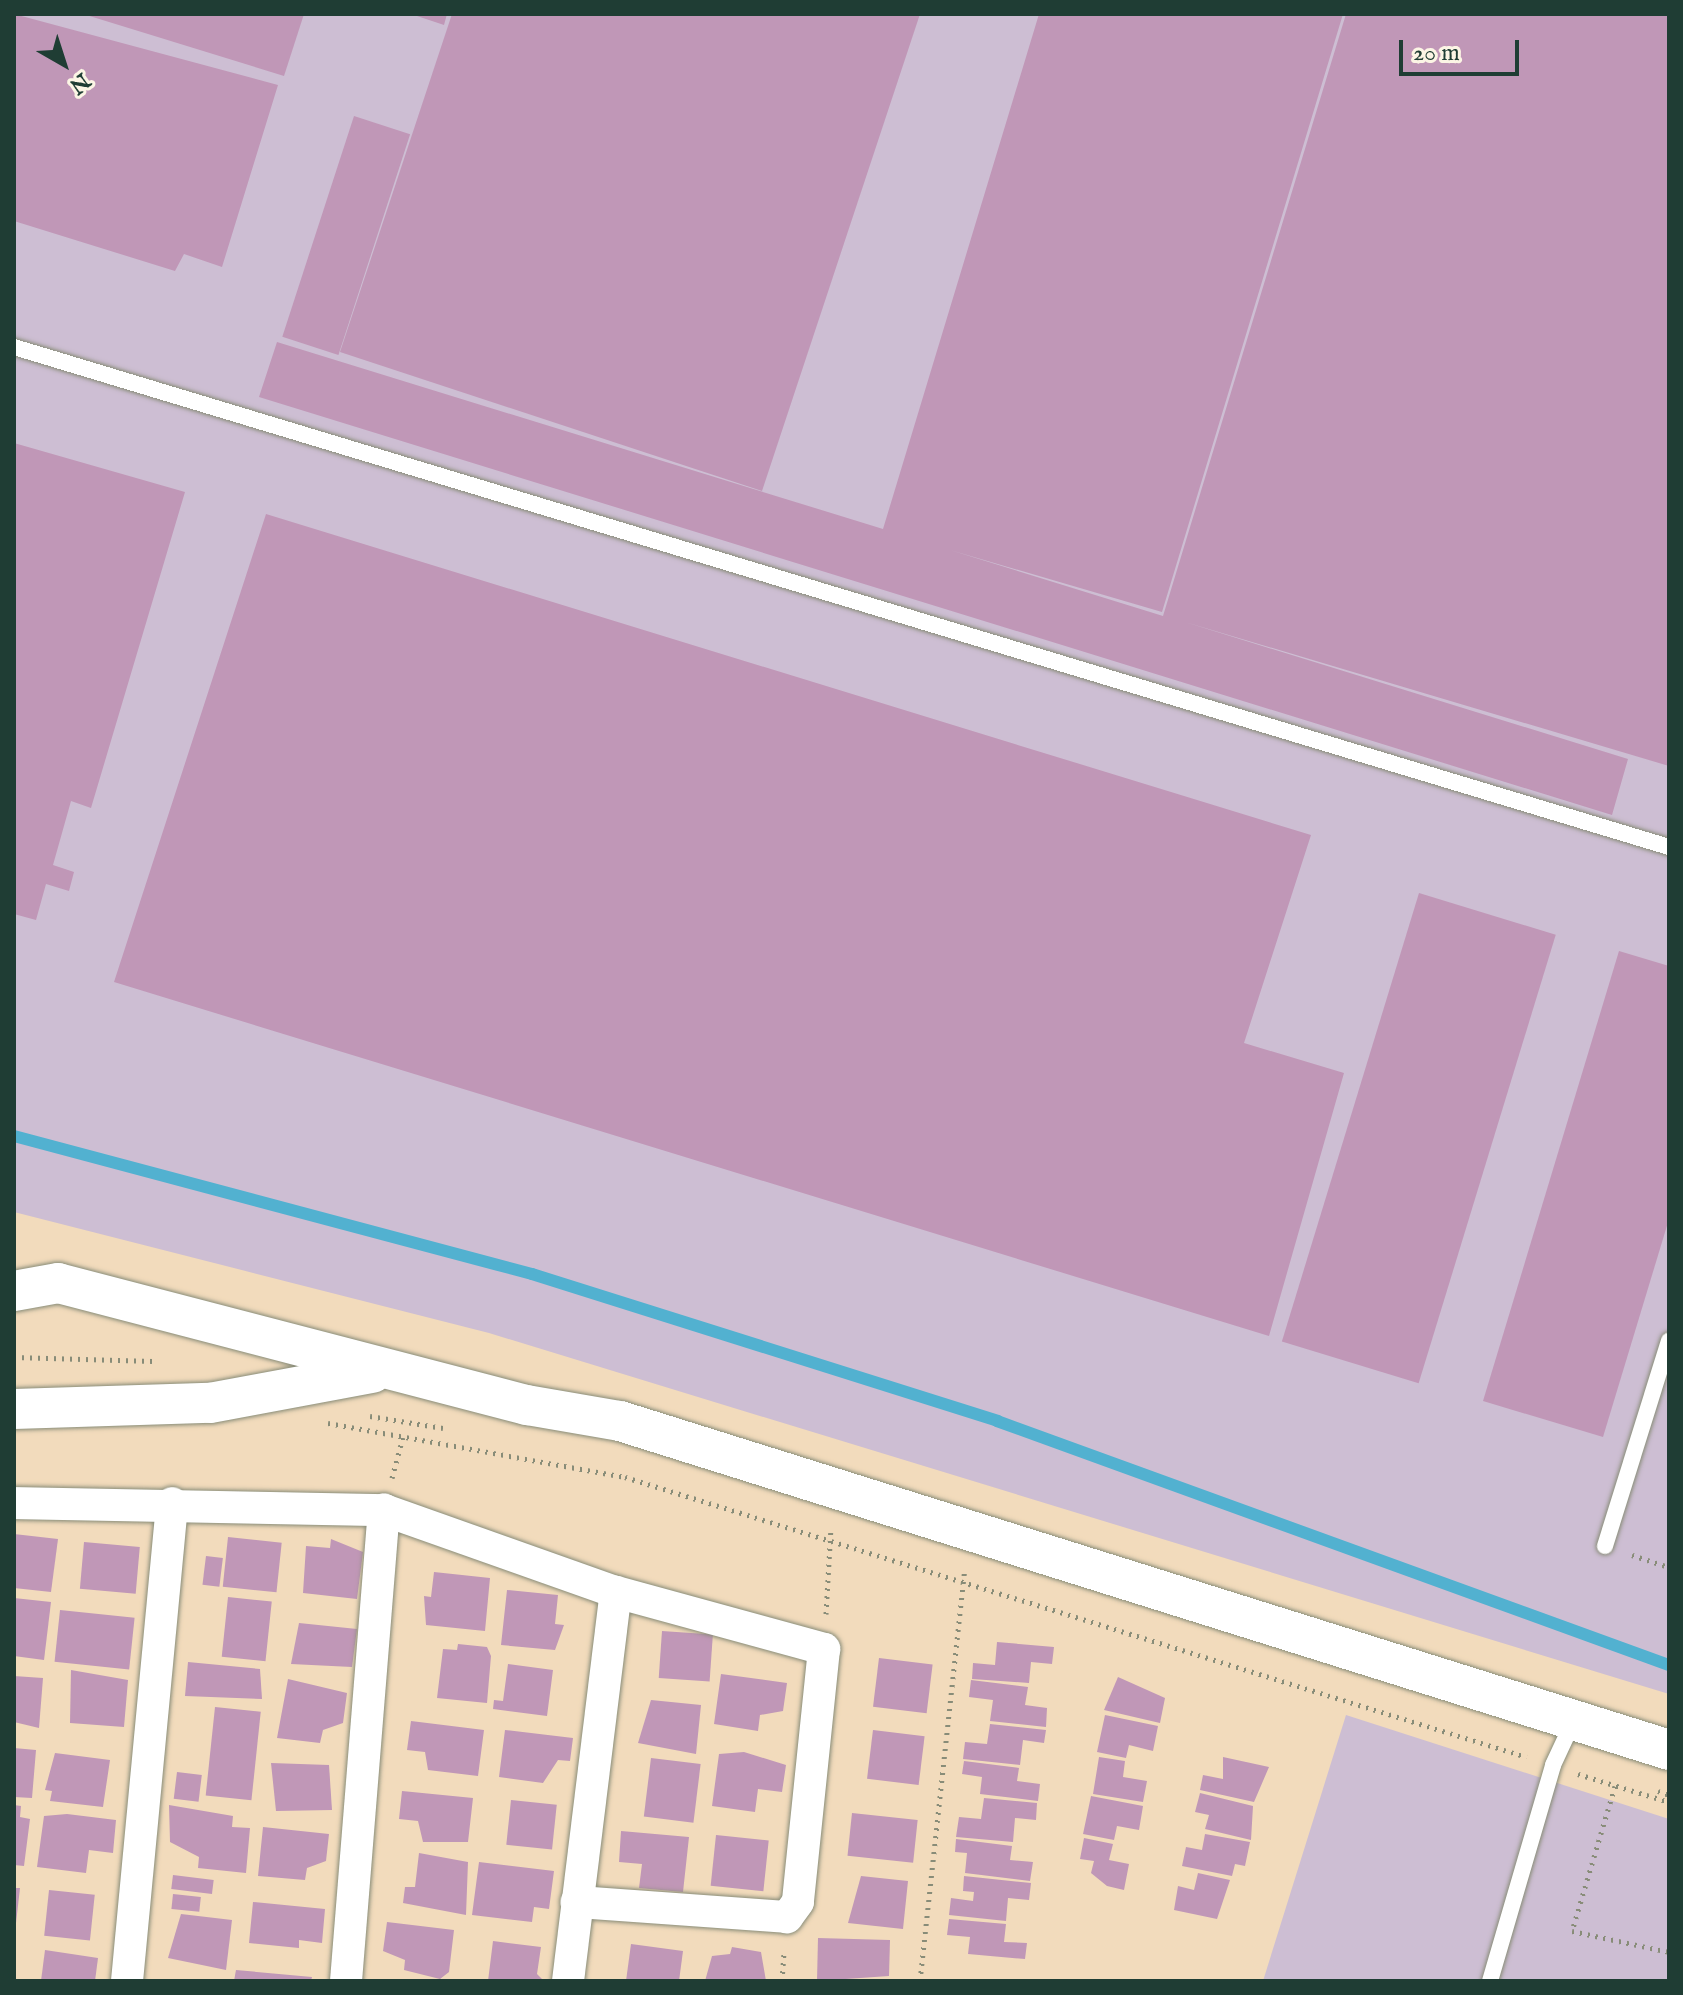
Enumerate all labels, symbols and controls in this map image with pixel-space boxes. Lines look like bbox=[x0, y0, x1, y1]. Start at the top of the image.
north arrow bbox=[24, 24, 104, 104]
scale bar bbox=[1403, 24, 1523, 74]
text: 20 m bbox=[1413, 38, 1460, 69]
text: N bbox=[63, 66, 95, 100]

